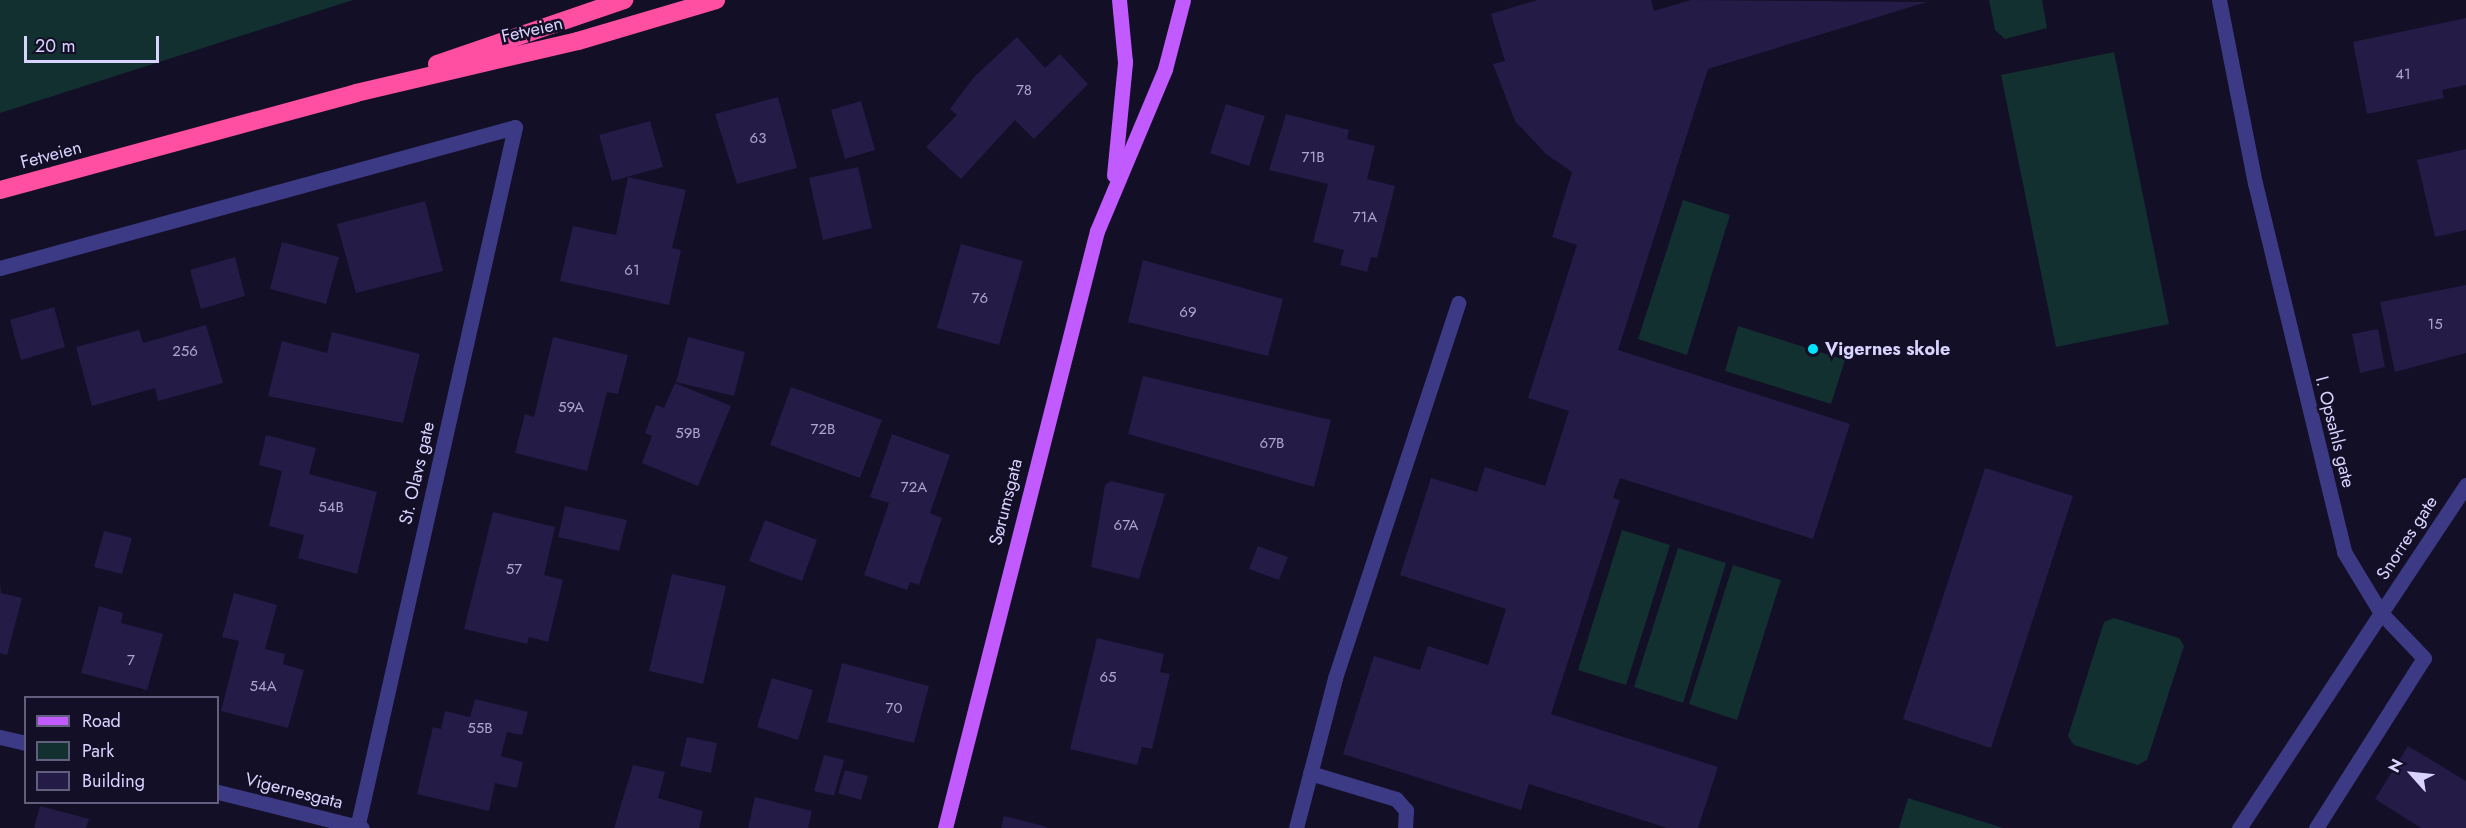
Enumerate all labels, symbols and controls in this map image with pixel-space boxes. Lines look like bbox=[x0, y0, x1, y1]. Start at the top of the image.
street label: Fetveien bbox=[499, 12, 565, 48]
scale bar bbox=[27, 24, 162, 62]
text: 20 m bbox=[35, 33, 75, 59]
house number: 41 bbox=[2395, 66, 2411, 84]
house number: 78 bbox=[1016, 82, 1032, 100]
house number: 63 bbox=[750, 130, 766, 148]
street label: Fetveien bbox=[18, 136, 84, 174]
house number: 71B bbox=[1302, 149, 1324, 167]
house number: 71A bbox=[1353, 209, 1377, 227]
house number: 61 bbox=[624, 262, 640, 280]
house number: 76 bbox=[972, 290, 988, 308]
house number: 69 bbox=[1179, 304, 1197, 322]
house number: 15 bbox=[2427, 316, 2443, 334]
place label: Vigernes skole bbox=[1825, 338, 1950, 360]
marker: Vigernes skole bbox=[1806, 342, 1820, 356]
house number: 256 bbox=[172, 343, 198, 361]
street label: I. Opsahls gate bbox=[2311, 374, 2359, 490]
house number: 59A bbox=[558, 399, 584, 417]
street label: St. Olavs gate bbox=[395, 419, 439, 527]
house number: 72B bbox=[811, 421, 835, 439]
house number: 59B bbox=[675, 425, 701, 443]
house number: 67B bbox=[1260, 435, 1284, 453]
street label: Sørumsgata bbox=[985, 456, 1027, 548]
house number: 72A bbox=[901, 479, 927, 497]
street label: Snorres gate bbox=[2372, 492, 2442, 584]
house number: 54B bbox=[318, 499, 344, 517]
house number: 67A bbox=[1114, 517, 1138, 535]
house number: 57 bbox=[506, 561, 522, 579]
house number: 7 bbox=[127, 652, 135, 670]
house number: 65 bbox=[1099, 669, 1117, 687]
house number: 54A bbox=[249, 678, 277, 696]
legend bbox=[24, 696, 219, 804]
house number: 70 bbox=[886, 700, 902, 718]
text: Road bbox=[82, 708, 121, 734]
house number: 55B bbox=[467, 720, 493, 738]
text: Park bbox=[82, 738, 114, 764]
north arrow bbox=[2382, 744, 2442, 804]
text: N bbox=[2382, 755, 2409, 776]
text: Building bbox=[82, 768, 145, 794]
street label: Vigernesgata bbox=[243, 768, 345, 814]

